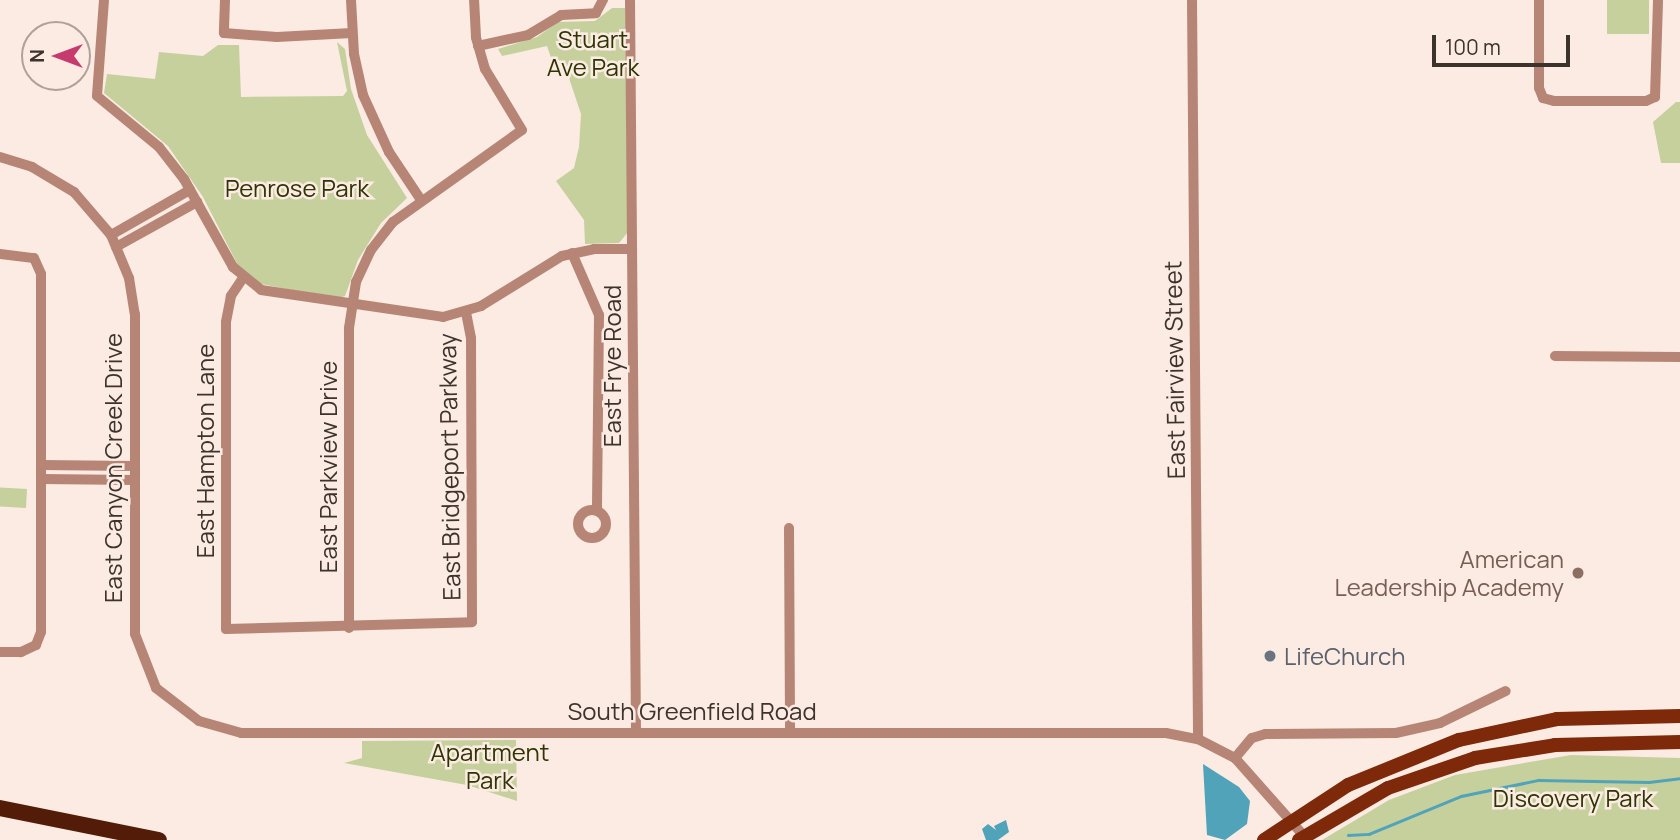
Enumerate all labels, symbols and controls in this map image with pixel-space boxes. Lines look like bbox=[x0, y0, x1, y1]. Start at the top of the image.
north arrow bbox=[21, 21, 91, 91]
scale bar bbox=[1435, 21, 1573, 65]
park label: Stuart Ave Park bbox=[547, 25, 639, 81]
text: 100 m bbox=[1445, 33, 1501, 61]
text: N bbox=[24, 49, 50, 63]
park label: Penrose Park bbox=[225, 174, 369, 202]
street label: East Fairview Street bbox=[1158, 261, 1190, 479]
street label: East Frye Road bbox=[598, 285, 626, 447]
street label: East Canyon Creek Drive bbox=[99, 333, 127, 603]
street label: East Bridgeport Parkway bbox=[432, 333, 466, 601]
street label: East Hampton Lane bbox=[191, 344, 219, 558]
street label: East Parkview Drive bbox=[314, 361, 342, 573]
place label: American Leadership Academy bbox=[1335, 545, 1564, 601]
marker: American Leadership Academy bbox=[1570, 565, 1586, 581]
place label: LifeChurch bbox=[1284, 642, 1406, 670]
marker: LifeChurch bbox=[1262, 648, 1278, 664]
street label: South Greenfield Road bbox=[567, 697, 817, 725]
park label: Apartment Park bbox=[431, 738, 549, 794]
park label: Discovery Park bbox=[1493, 784, 1653, 812]

